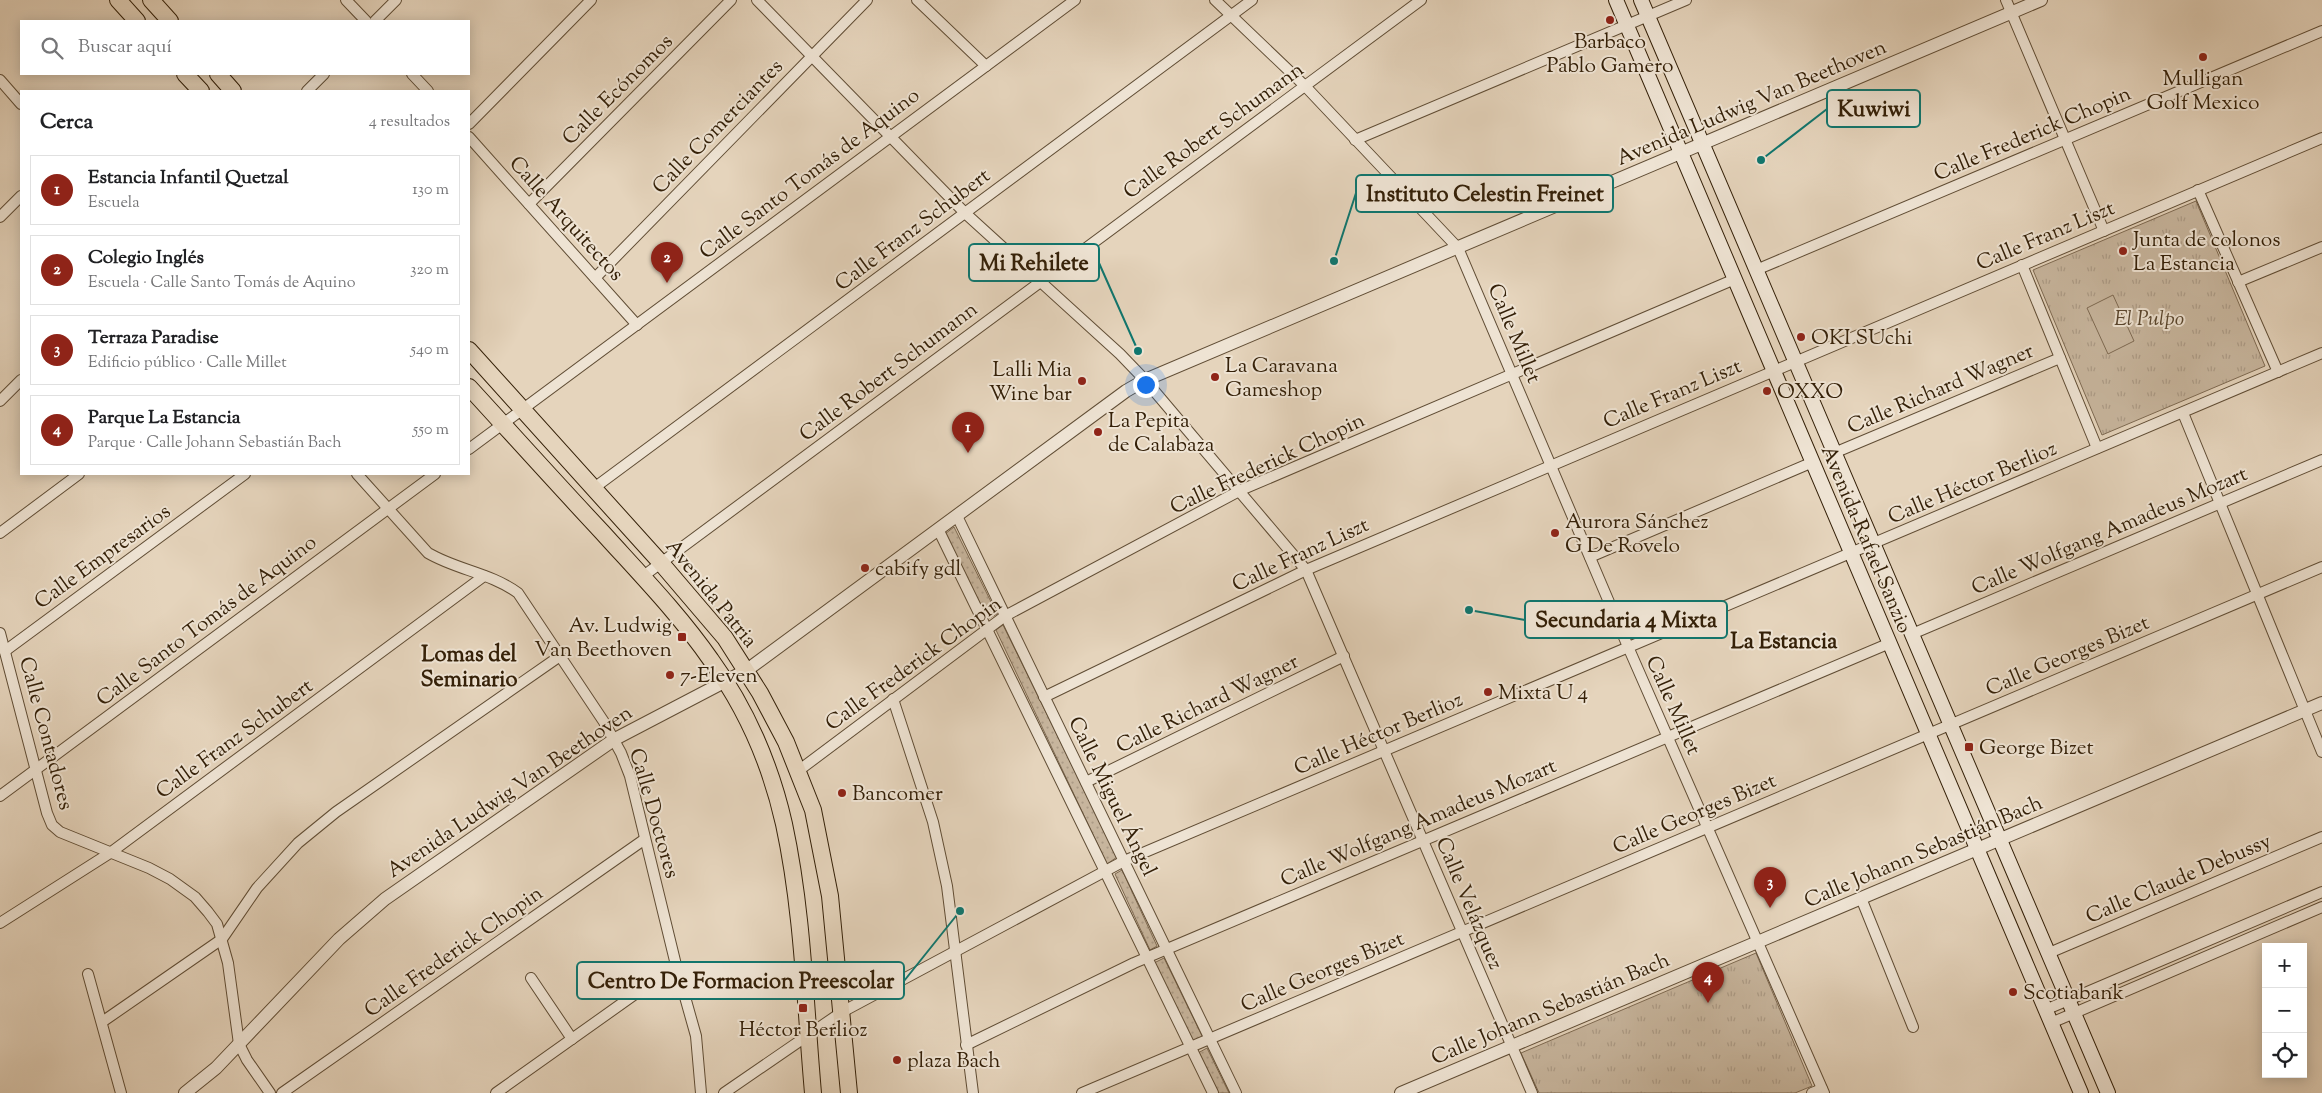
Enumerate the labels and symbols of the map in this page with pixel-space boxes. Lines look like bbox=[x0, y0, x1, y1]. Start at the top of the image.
marker: Barbaco Pablo Gamero bbox=[1604, 14, 1616, 26]
street label: Calle Ecónomos bbox=[556, 28, 681, 153]
place label: Barbaco Pablo Gamero bbox=[1546, 28, 1674, 82]
street label: Avenida Ludwig Van Beethoven bbox=[1612, 33, 1891, 174]
marker: Mulligan Golf Mexico bbox=[2197, 51, 2209, 63]
street label: Calle Comerciantes bbox=[646, 53, 791, 202]
street label: Calle Robert Schumann bbox=[1118, 56, 1311, 207]
place label: Mulligan Golf Mexico bbox=[2146, 65, 2260, 119]
street label: Calle Frederick Chopin bbox=[1929, 80, 2136, 190]
street label: Calle Santo Tomás de Aquino bbox=[694, 82, 927, 268]
callout: Kuwiwi bbox=[1827, 90, 1920, 127]
text: Kuwiwi bbox=[1837, 95, 1911, 127]
street label: Calle Arquitectos bbox=[501, 150, 630, 289]
street label: Calle Franz Schubert bbox=[829, 162, 997, 299]
callout: Instituto Celestin Freinet bbox=[1356, 175, 1613, 212]
text: Instituto Celestin Freinet bbox=[1366, 180, 1604, 212]
street label: Calle Franz Liszt bbox=[1972, 194, 2120, 280]
place label: Junta de colonos La Estancia bbox=[2132, 226, 2281, 280]
pin: 2 bbox=[651, 242, 683, 283]
callout: Mi Rehilete bbox=[969, 244, 1099, 281]
marker: Junta de colonos La Estancia bbox=[2117, 245, 2129, 257]
text: Mi Rehilete bbox=[979, 249, 1089, 281]
street label: Calle Millet bbox=[1479, 279, 1548, 388]
street label: Calle Robert Schumann bbox=[794, 295, 985, 450]
park label: El Pulpo bbox=[2114, 305, 2184, 335]
place label: OKI SUchi bbox=[1811, 324, 1913, 354]
marker: OKI SUchi bbox=[1795, 331, 1807, 343]
street label: Calle Richard Wagner bbox=[1843, 337, 2039, 443]
place label: La Caravana Gameshop bbox=[1225, 352, 1338, 406]
street label: Calle Franz Liszt bbox=[1599, 352, 1747, 438]
place label: Lalli Mia Wine bar bbox=[989, 356, 1072, 410]
marker: La Caravana Gameshop bbox=[1209, 371, 1221, 383]
your location bbox=[1133, 372, 1159, 398]
marker: Lalli Mia Wine bar bbox=[1076, 375, 1088, 387]
place label: OXXO bbox=[1777, 378, 1843, 408]
marker: OXXO bbox=[1761, 385, 1773, 397]
street label: Calle Frederick Chopin bbox=[1165, 406, 1370, 523]
place label: La Pepita de Calabaza bbox=[1108, 407, 1215, 461]
pin: 1 bbox=[952, 412, 984, 453]
marker: La Pepita de Calabaza bbox=[1092, 426, 1104, 438]
street label: Calle Héctor Berlioz bbox=[1884, 435, 2062, 533]
street label: Avenida Rafael Sanzio bbox=[1812, 441, 1918, 638]
street label: Calle Wolfgang Amadeus Mozart bbox=[1967, 460, 2252, 604]
street label: Calle Empresarios bbox=[29, 498, 178, 617]
place label: Aurora Sánchez G De Rovelo bbox=[1565, 508, 1709, 562]
street label: Calle Franz Liszt bbox=[1228, 511, 1374, 601]
marker: Aurora Sánchez G De Rovelo bbox=[1549, 527, 1561, 539]
street label: Calle Santo Tomás de Aquino bbox=[91, 529, 324, 715]
street label: Avenida Patria bbox=[657, 533, 764, 655]
place label: cabify gdl bbox=[875, 555, 962, 585]
marker: cabify gdl bbox=[859, 562, 871, 574]
street label: Calle Frederick Chopin bbox=[820, 590, 1009, 739]
callout: Secundaria 4 Mixta bbox=[1525, 601, 1727, 638]
text: Secundaria 4 Mixta bbox=[1535, 606, 1718, 638]
street label: Calle Georges Bizet bbox=[1981, 609, 2154, 705]
place label: Av. Ludwig Van Beethoven bbox=[534, 612, 672, 666]
district label: La Estancia bbox=[1731, 627, 1838, 659]
marker: Av. Ludwig Van Beethoven bbox=[676, 631, 688, 643]
district label: Lomas del Seminario bbox=[420, 640, 518, 697]
street label: Calle Richard Wagner bbox=[1111, 647, 1304, 762]
street label: Calle Millet bbox=[1637, 651, 1707, 760]
street label: Calle Contadores bbox=[10, 653, 80, 814]
place label: 7-Eleven bbox=[680, 662, 758, 692]
marker: 7-Eleven bbox=[664, 669, 676, 681]
street label: Calle Franz Schubert bbox=[150, 672, 320, 807]
place label: Mixta U 4 bbox=[1498, 679, 1588, 709]
street label: Calle Héctor Berlioz bbox=[1290, 686, 1468, 784]
marker: Mixta U 4 bbox=[1482, 686, 1494, 698]
street label: Avenida Ludwig Van Beethoven bbox=[381, 699, 639, 886]
street label: Calle Miguel Ángel bbox=[1059, 712, 1163, 882]
place label: George Bizet bbox=[1979, 734, 2094, 764]
marker: George Bizet bbox=[1963, 741, 1975, 753]
street label: Calle Doctores bbox=[620, 745, 686, 882]
street label: Calle Wolfgang Amadeus Mozart bbox=[1276, 752, 1561, 896]
street label: Calle Georges Bizet bbox=[1608, 767, 1781, 863]
place label: Bancomer bbox=[852, 780, 943, 810]
marker: Bancomer bbox=[836, 787, 848, 799]
street label: Calle Johann Sebastián Bach bbox=[1800, 789, 2048, 917]
street label: Calle Claude Debussy bbox=[2081, 827, 2277, 933]
street label: Calle Velázquez bbox=[1427, 833, 1510, 975]
pin: 3 bbox=[1754, 867, 1786, 908]
street label: Calle Frederick Chopin bbox=[359, 880, 550, 1026]
street label: Calle Georges Bizet bbox=[1236, 925, 1409, 1021]
street label: Calle Johann Sebastián Bach bbox=[1427, 946, 1675, 1074]
callout: Centro De Formacion Preescolar bbox=[577, 962, 904, 999]
pin: 4 bbox=[1692, 962, 1724, 1003]
text: Centro De Formacion Preescolar bbox=[588, 967, 895, 999]
place label: Scotiabank bbox=[2023, 979, 2125, 1009]
marker: Scotiabank bbox=[2007, 986, 2019, 998]
marker: Héctor Berlioz bbox=[797, 1002, 809, 1014]
place label: Héctor Berlioz bbox=[739, 1016, 867, 1046]
place label: plaza Bach bbox=[907, 1047, 1001, 1077]
marker: plaza Bach bbox=[891, 1054, 903, 1066]

